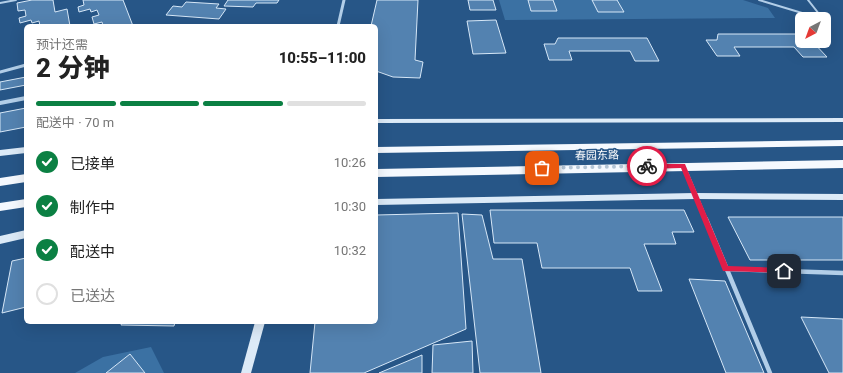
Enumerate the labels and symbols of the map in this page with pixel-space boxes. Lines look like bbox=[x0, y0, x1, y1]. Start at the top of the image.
north arrow bbox=[795, 12, 831, 48]
courier bbox=[627, 146, 667, 186]
street label: 春园东路 bbox=[575, 149, 619, 162]
pin bbox=[525, 151, 559, 185]
pin bbox=[767, 254, 801, 288]

